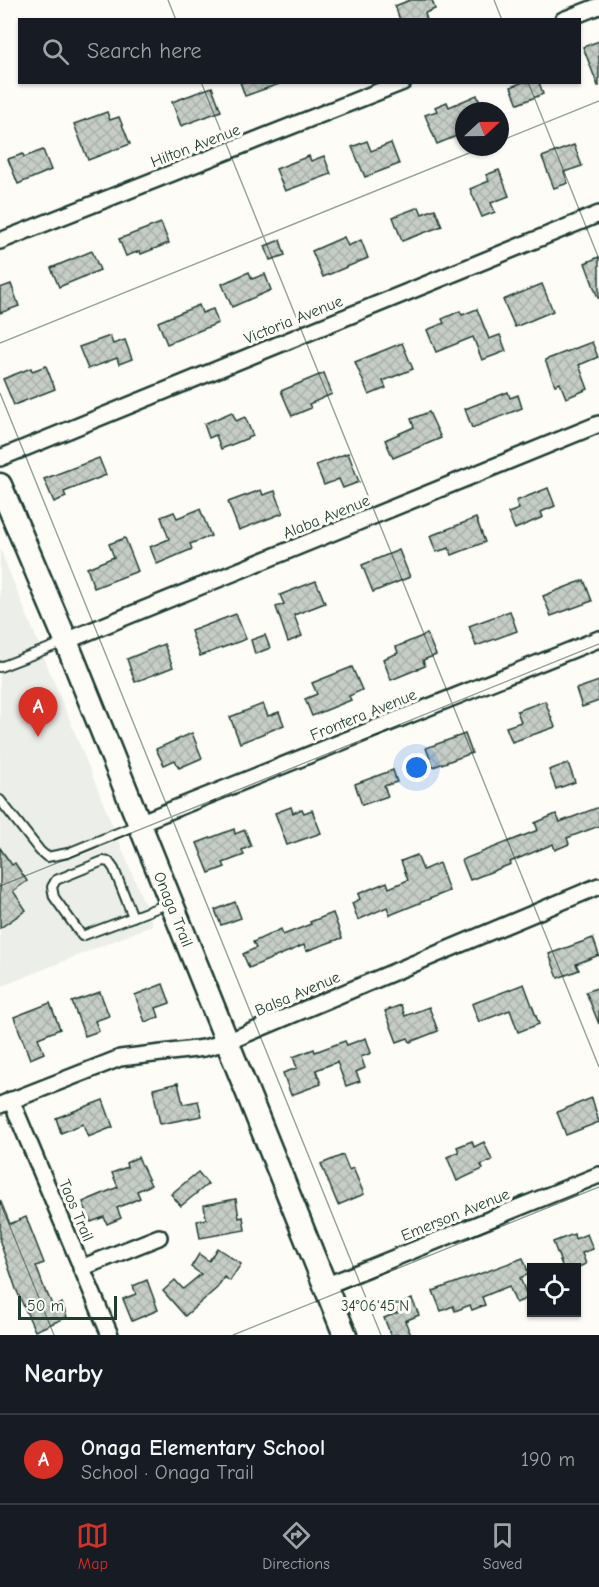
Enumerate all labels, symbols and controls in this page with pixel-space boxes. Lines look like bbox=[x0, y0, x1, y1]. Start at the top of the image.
search box bbox=[18, 18, 581, 84]
icon: search bbox=[39, 35, 72, 68]
text: Search here bbox=[87, 38, 202, 64]
north arrow bbox=[455, 102, 509, 156]
street label: Hilton Avenue bbox=[148, 121, 243, 171]
street label: Victoria Avenue bbox=[241, 292, 345, 348]
street label: Alaba Avenue bbox=[280, 491, 372, 542]
street label: Frontera Avenue bbox=[308, 685, 419, 744]
pin: A bbox=[18, 688, 57, 737]
your location bbox=[402, 753, 431, 782]
street label: Onaga Trail bbox=[150, 869, 196, 949]
street label: Balsa Avenue bbox=[252, 968, 343, 1020]
street label: Taos Trail bbox=[55, 1177, 97, 1244]
street label: Emerson Avenue bbox=[399, 1185, 512, 1245]
map controls bbox=[527, 1263, 581, 1317]
button: locate bbox=[527, 1263, 581, 1317]
scale bar bbox=[18, 1293, 117, 1320]
text: 50 m bbox=[27, 1297, 64, 1315]
text: 34°06'45"N bbox=[341, 1297, 409, 1315]
text: Nearby bbox=[24, 1359, 103, 1389]
text: Onaga Elementary School bbox=[81, 1435, 325, 1461]
text: A bbox=[38, 1448, 49, 1471]
text: 190 m bbox=[521, 1448, 575, 1471]
text: School · Onaga Trail bbox=[81, 1461, 254, 1484]
tab: Map bbox=[76, 1519, 109, 1573]
tab: Directions bbox=[262, 1519, 330, 1573]
tab: Saved bbox=[483, 1519, 523, 1573]

